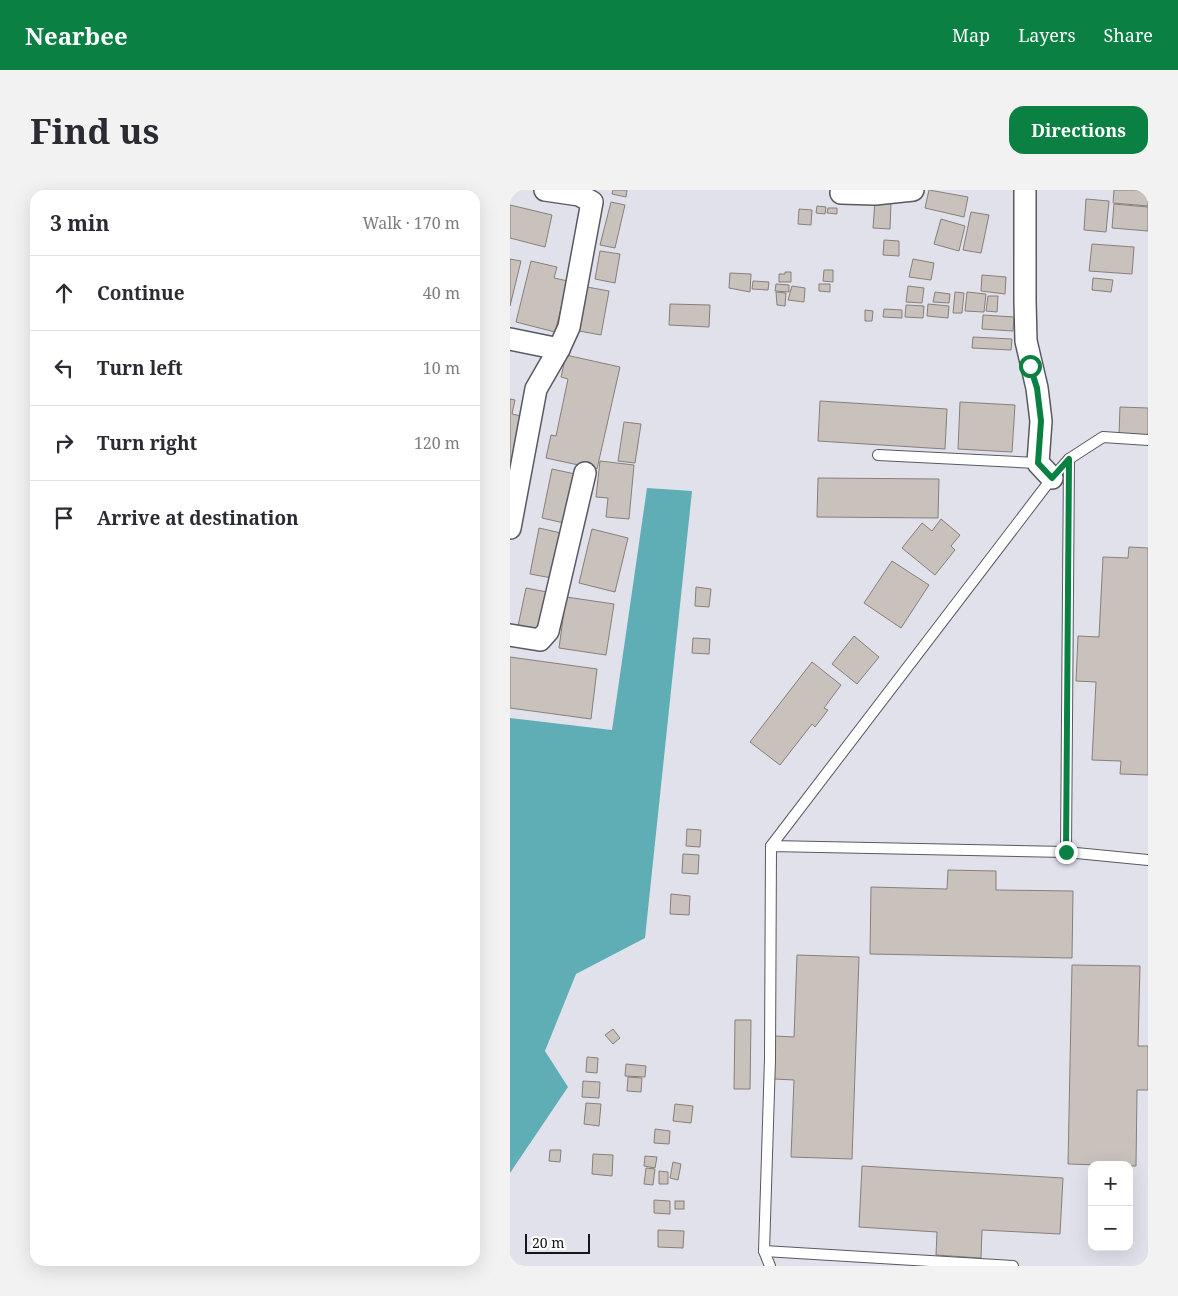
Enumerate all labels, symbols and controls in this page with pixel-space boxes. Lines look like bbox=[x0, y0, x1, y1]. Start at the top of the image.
text: Nearbee bbox=[25, 19, 128, 52]
text: Map bbox=[952, 23, 990, 47]
text: Layers bbox=[1018, 23, 1076, 47]
text: Share bbox=[1104, 23, 1153, 47]
button: Directions bbox=[1009, 106, 1148, 154]
text: Find us bbox=[30, 107, 159, 154]
text: 3 min bbox=[50, 209, 109, 237]
text: Walk · 170 m bbox=[363, 212, 460, 234]
icon: ahead bbox=[50, 279, 78, 307]
text: Continue bbox=[97, 280, 185, 306]
text: 40 m bbox=[423, 282, 460, 304]
icon: left bbox=[50, 354, 78, 382]
text: Turn left bbox=[97, 355, 183, 381]
route start bbox=[1019, 355, 1042, 378]
text: 10 m bbox=[423, 357, 460, 379]
icon: right bbox=[50, 429, 78, 457]
text: Turn right bbox=[97, 430, 197, 456]
text: 120 m bbox=[414, 432, 460, 454]
icon: arrive bbox=[50, 504, 78, 532]
text: Arrive at destination bbox=[97, 505, 299, 531]
route end bbox=[1055, 841, 1078, 864]
map controls bbox=[1088, 1161, 1133, 1251]
button: + bbox=[1088, 1161, 1133, 1206]
button: − bbox=[1088, 1206, 1133, 1251]
scale bar bbox=[525, 1231, 590, 1254]
text: 20 m bbox=[532, 1233, 565, 1252]

